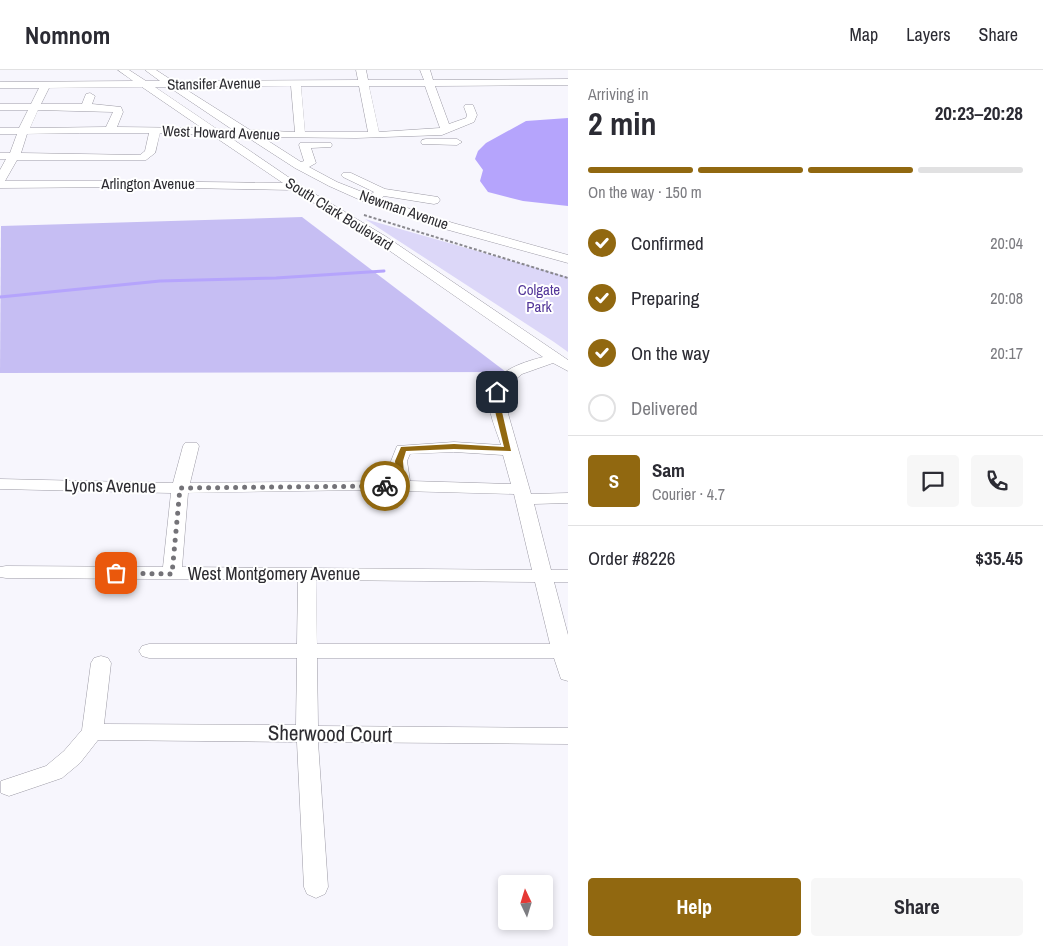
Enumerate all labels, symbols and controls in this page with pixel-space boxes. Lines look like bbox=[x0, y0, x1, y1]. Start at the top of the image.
text: Nomnom bbox=[25, 19, 110, 51]
text: Map bbox=[850, 22, 878, 47]
text: Layers bbox=[906, 22, 951, 47]
text: Share bbox=[979, 22, 1018, 47]
street label: Stansifer Avenue bbox=[167, 72, 261, 95]
text: Arriving in bbox=[588, 83, 649, 105]
text: 20:23–20:28 bbox=[935, 100, 1023, 126]
text: 2 min bbox=[588, 102, 657, 145]
street label: West Howard Avenue bbox=[162, 120, 280, 145]
street label: South Clark Boulevard bbox=[282, 172, 397, 255]
street label: Arlington Avenue bbox=[100, 173, 195, 194]
text: On the way · 150 m bbox=[588, 181, 702, 203]
street label: Newman Avenue bbox=[357, 184, 452, 235]
icon: check bbox=[588, 229, 616, 257]
text: Confirmed bbox=[631, 230, 704, 256]
text: 20:04 bbox=[990, 232, 1023, 254]
park label: Colgate Park bbox=[518, 279, 560, 317]
icon: check bbox=[588, 284, 616, 312]
text: Preparing bbox=[631, 285, 699, 311]
text: 20:08 bbox=[990, 287, 1023, 309]
icon: check bbox=[588, 339, 616, 367]
text: On the way bbox=[631, 340, 710, 366]
text: 20:17 bbox=[990, 342, 1023, 364]
pin bbox=[476, 371, 518, 413]
icon: home bbox=[483, 378, 511, 406]
text: Delivered bbox=[631, 395, 698, 421]
button: chat bbox=[907, 455, 959, 507]
button: phone bbox=[971, 455, 1023, 507]
text: Sam bbox=[652, 457, 685, 483]
courier bbox=[360, 461, 410, 511]
text: S bbox=[609, 468, 619, 494]
street label: Lyons Avenue bbox=[64, 472, 156, 499]
icon: bike bbox=[371, 472, 399, 500]
text: Courier · 4.7 bbox=[652, 483, 725, 505]
text: Order #8226 bbox=[588, 545, 675, 571]
text: $35.45 bbox=[975, 545, 1023, 571]
pin bbox=[95, 552, 137, 594]
icon: bag bbox=[102, 559, 130, 587]
street label: West Montgomery Avenue bbox=[188, 561, 360, 586]
street label: Sherwood Court bbox=[268, 718, 393, 749]
north arrow bbox=[498, 875, 552, 930]
map controls bbox=[498, 875, 553, 930]
button: Help bbox=[588, 878, 801, 936]
button: Share bbox=[811, 878, 1023, 936]

